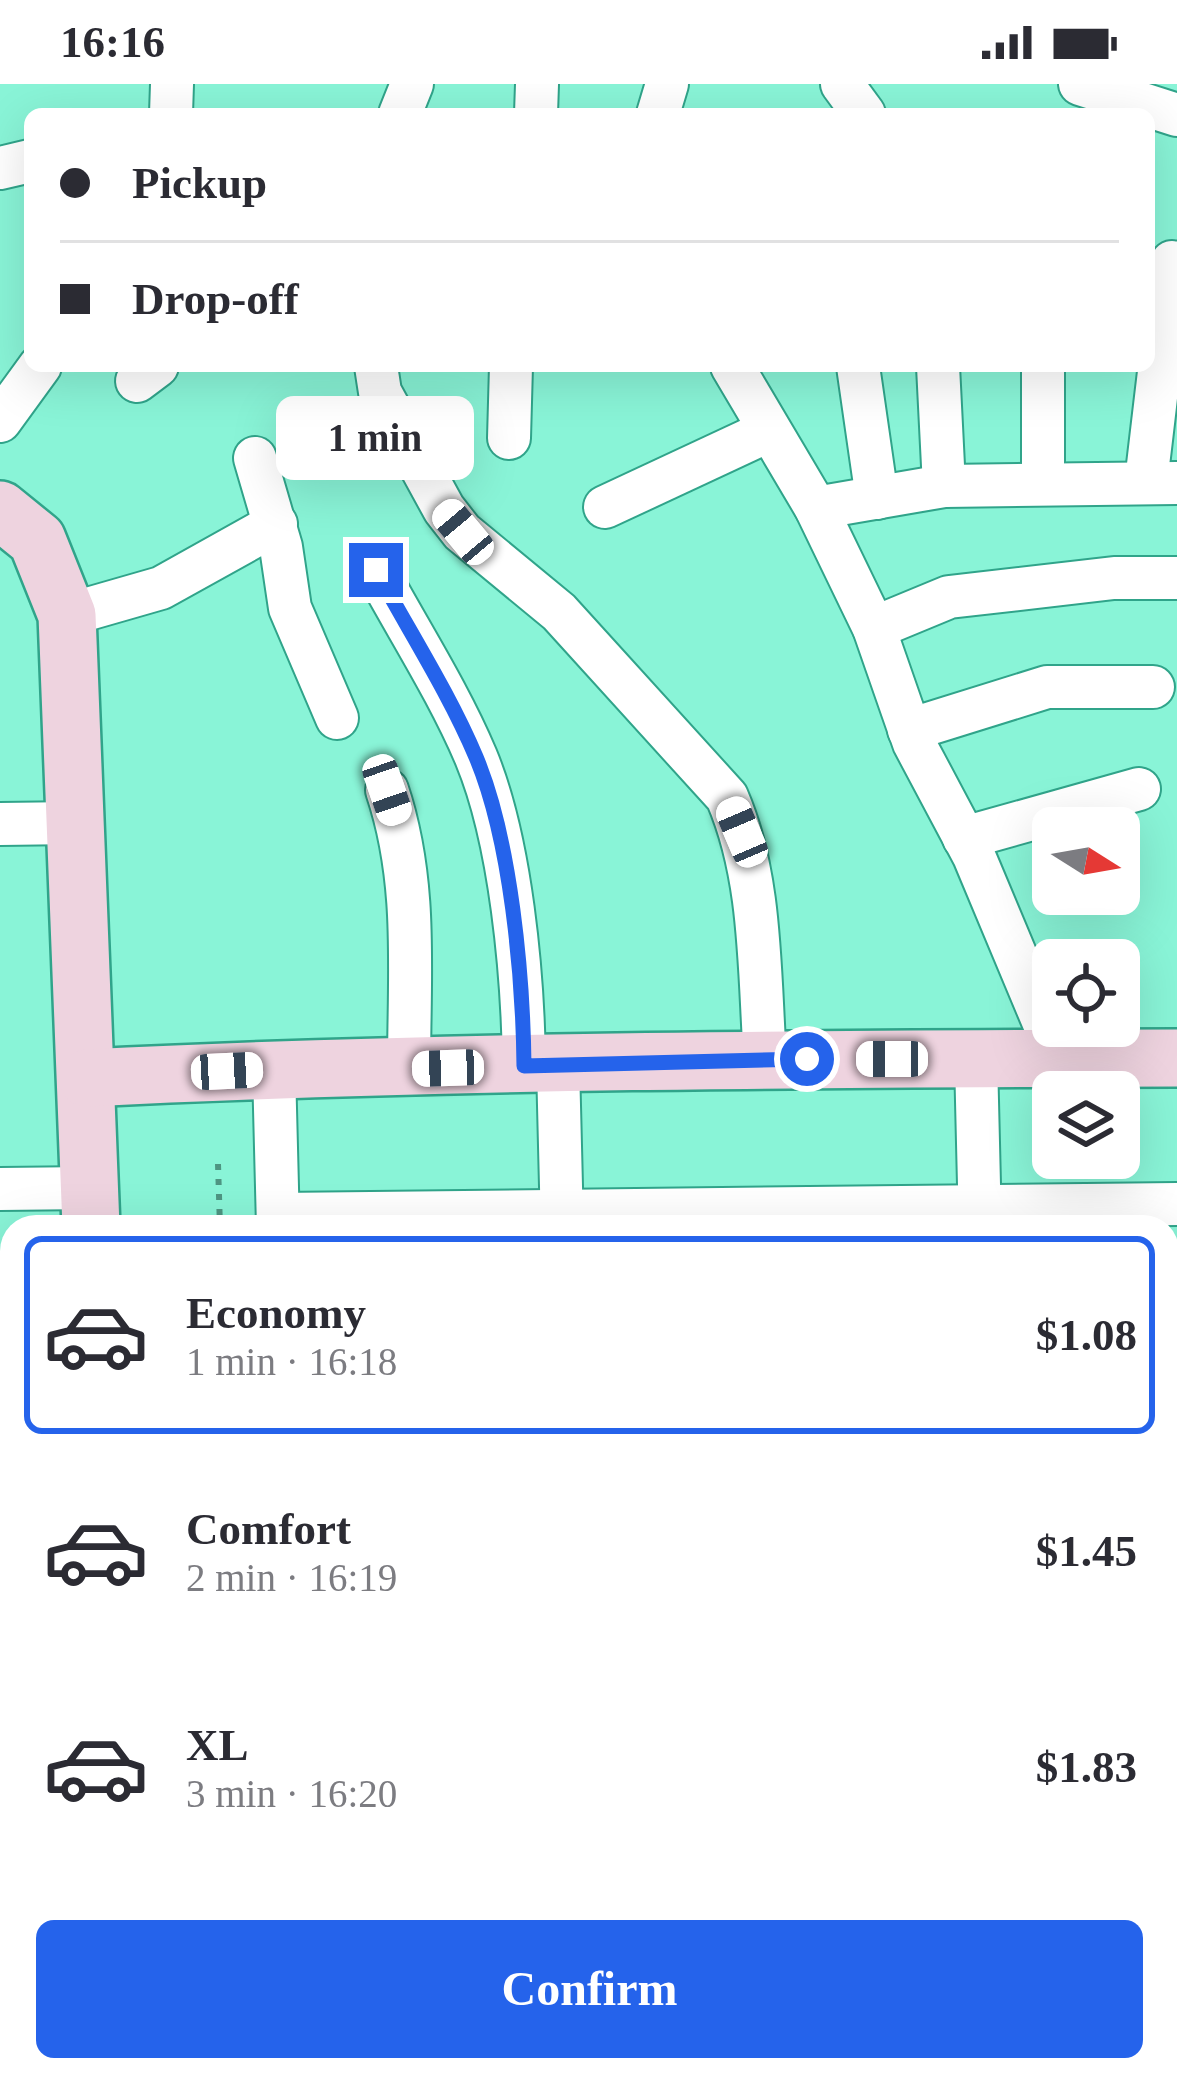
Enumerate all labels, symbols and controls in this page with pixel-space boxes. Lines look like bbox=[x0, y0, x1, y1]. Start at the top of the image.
text: 16:16 bbox=[60, 17, 165, 67]
text: Pickup bbox=[132, 158, 267, 208]
text: Drop-off bbox=[132, 274, 299, 324]
callout: 1 min bbox=[277, 396, 475, 480]
text: 1 min bbox=[328, 416, 422, 459]
car bbox=[426, 493, 500, 571]
route end bbox=[349, 543, 403, 597]
car bbox=[358, 750, 416, 830]
car bbox=[711, 792, 773, 872]
north arrow bbox=[1032, 807, 1140, 915]
map controls bbox=[1032, 807, 1140, 1179]
button: locate bbox=[1032, 939, 1140, 1047]
route start bbox=[780, 1032, 834, 1086]
car bbox=[856, 1041, 928, 1077]
car bbox=[411, 1049, 485, 1087]
car bbox=[190, 1051, 264, 1091]
button: layers bbox=[1032, 1071, 1140, 1179]
icon: car bbox=[42, 1281, 150, 1389]
text: Economy bbox=[186, 1288, 366, 1338]
text: $1.08 bbox=[1036, 1310, 1137, 1360]
text: 1 min · 16:18 bbox=[186, 1340, 397, 1383]
icon: car bbox=[42, 1497, 150, 1605]
text: Comfort bbox=[186, 1504, 351, 1554]
text: $1.45 bbox=[1036, 1526, 1137, 1576]
text: 2 min · 16:19 bbox=[186, 1556, 397, 1599]
icon: car bbox=[42, 1713, 150, 1821]
text: XL bbox=[186, 1720, 249, 1770]
text: $1.83 bbox=[1036, 1742, 1137, 1792]
text: 3 min · 16:20 bbox=[186, 1772, 397, 1815]
button: Confirm bbox=[36, 1920, 1143, 2058]

